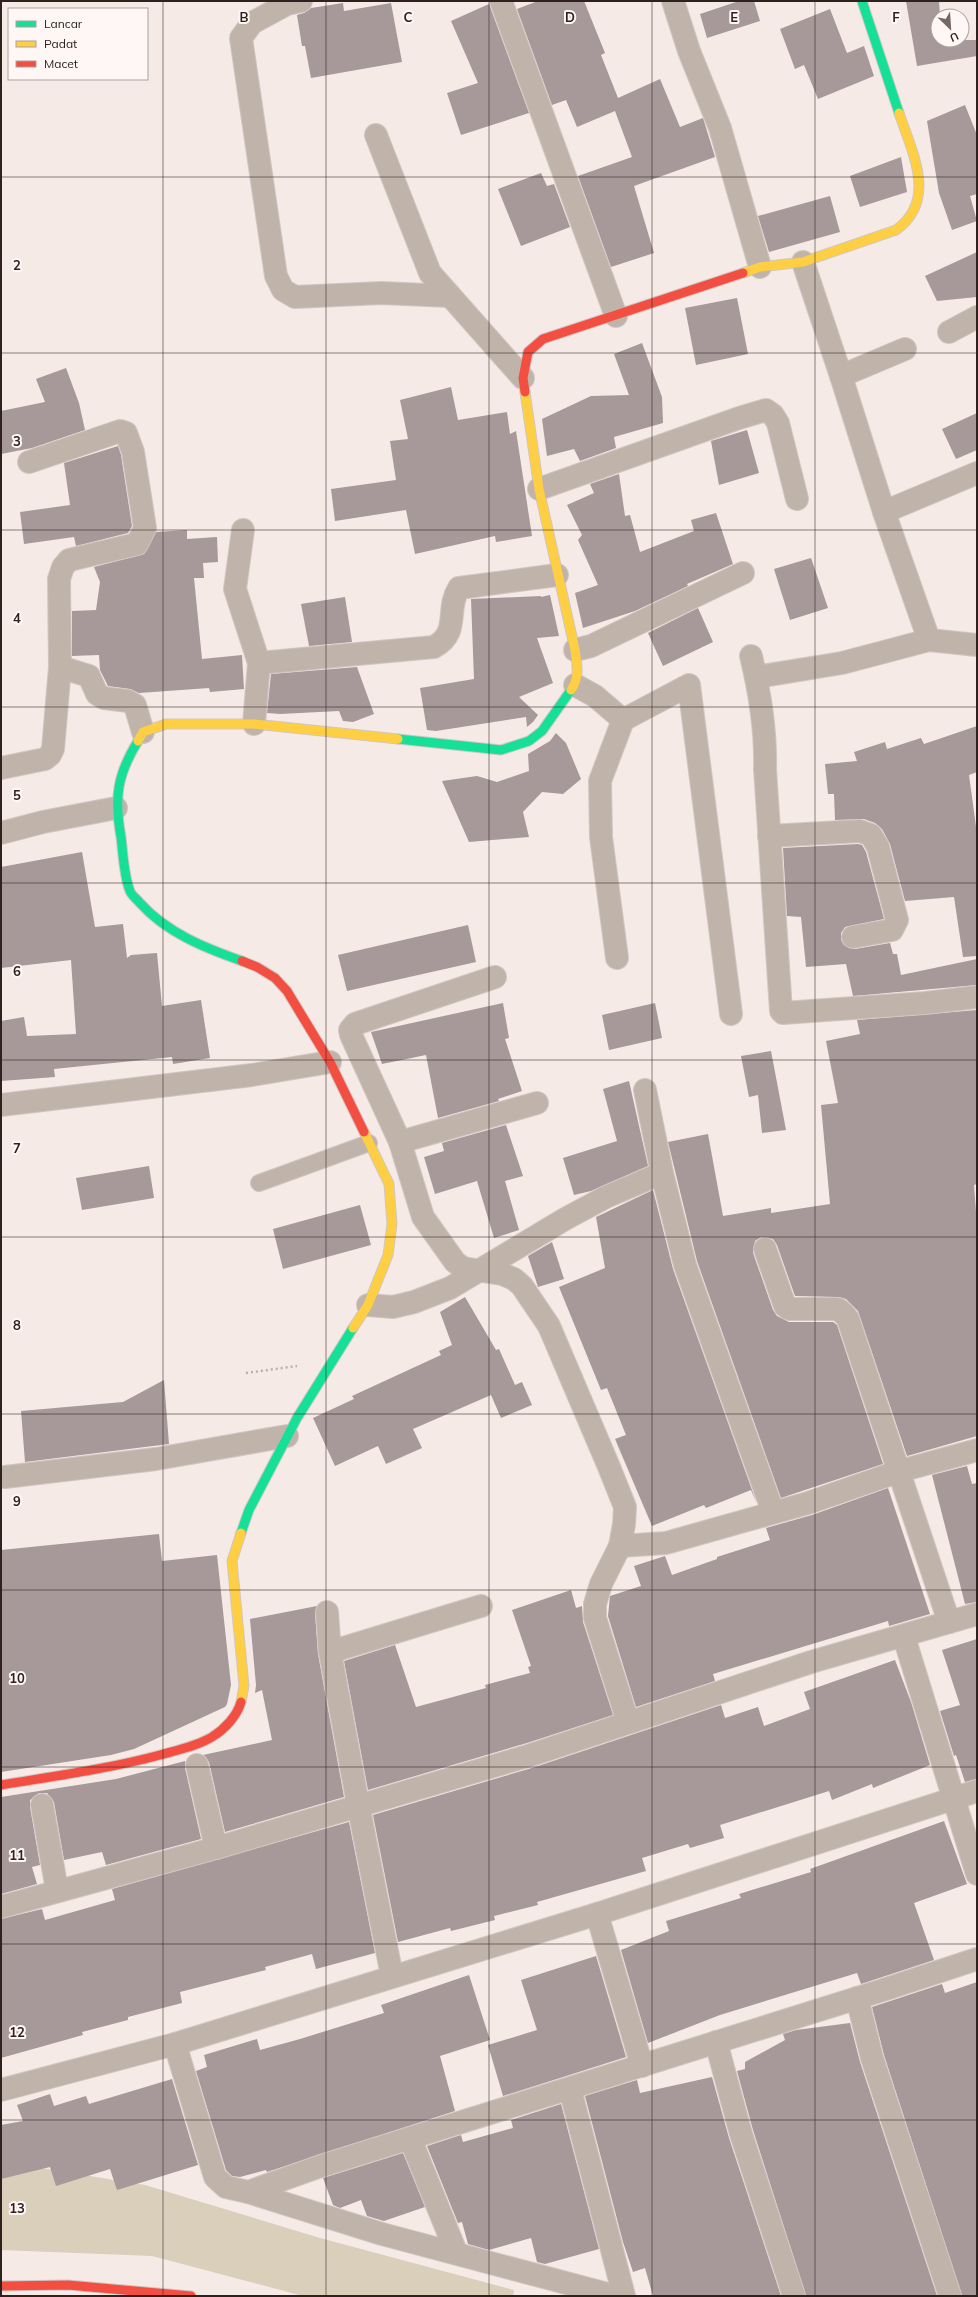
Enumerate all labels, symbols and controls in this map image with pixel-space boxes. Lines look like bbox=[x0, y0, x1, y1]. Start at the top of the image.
legend bbox=[8, 8, 148, 80]
north arrow bbox=[930, 8, 970, 48]
text: B bbox=[240, 9, 249, 25]
text: C bbox=[404, 9, 413, 25]
text: D bbox=[565, 9, 575, 25]
text: E bbox=[730, 9, 738, 25]
text: F bbox=[892, 9, 900, 25]
text: Lancar bbox=[44, 16, 83, 31]
text: U bbox=[948, 29, 961, 45]
text: Padat bbox=[44, 36, 77, 51]
text: Macet bbox=[44, 56, 78, 71]
text: 2 bbox=[13, 257, 21, 273]
text: 3 bbox=[13, 433, 21, 449]
text: 4 bbox=[13, 610, 21, 626]
text: 5 bbox=[13, 787, 21, 803]
text: 6 bbox=[13, 963, 21, 979]
text: 7 bbox=[13, 1140, 21, 1156]
text: 8 bbox=[13, 1317, 21, 1333]
text: 9 bbox=[13, 1493, 21, 1509]
text: 10 bbox=[9, 1670, 25, 1686]
text: 11 bbox=[9, 1847, 25, 1863]
text: 12 bbox=[9, 2024, 25, 2040]
text: 13 bbox=[9, 2200, 25, 2216]

